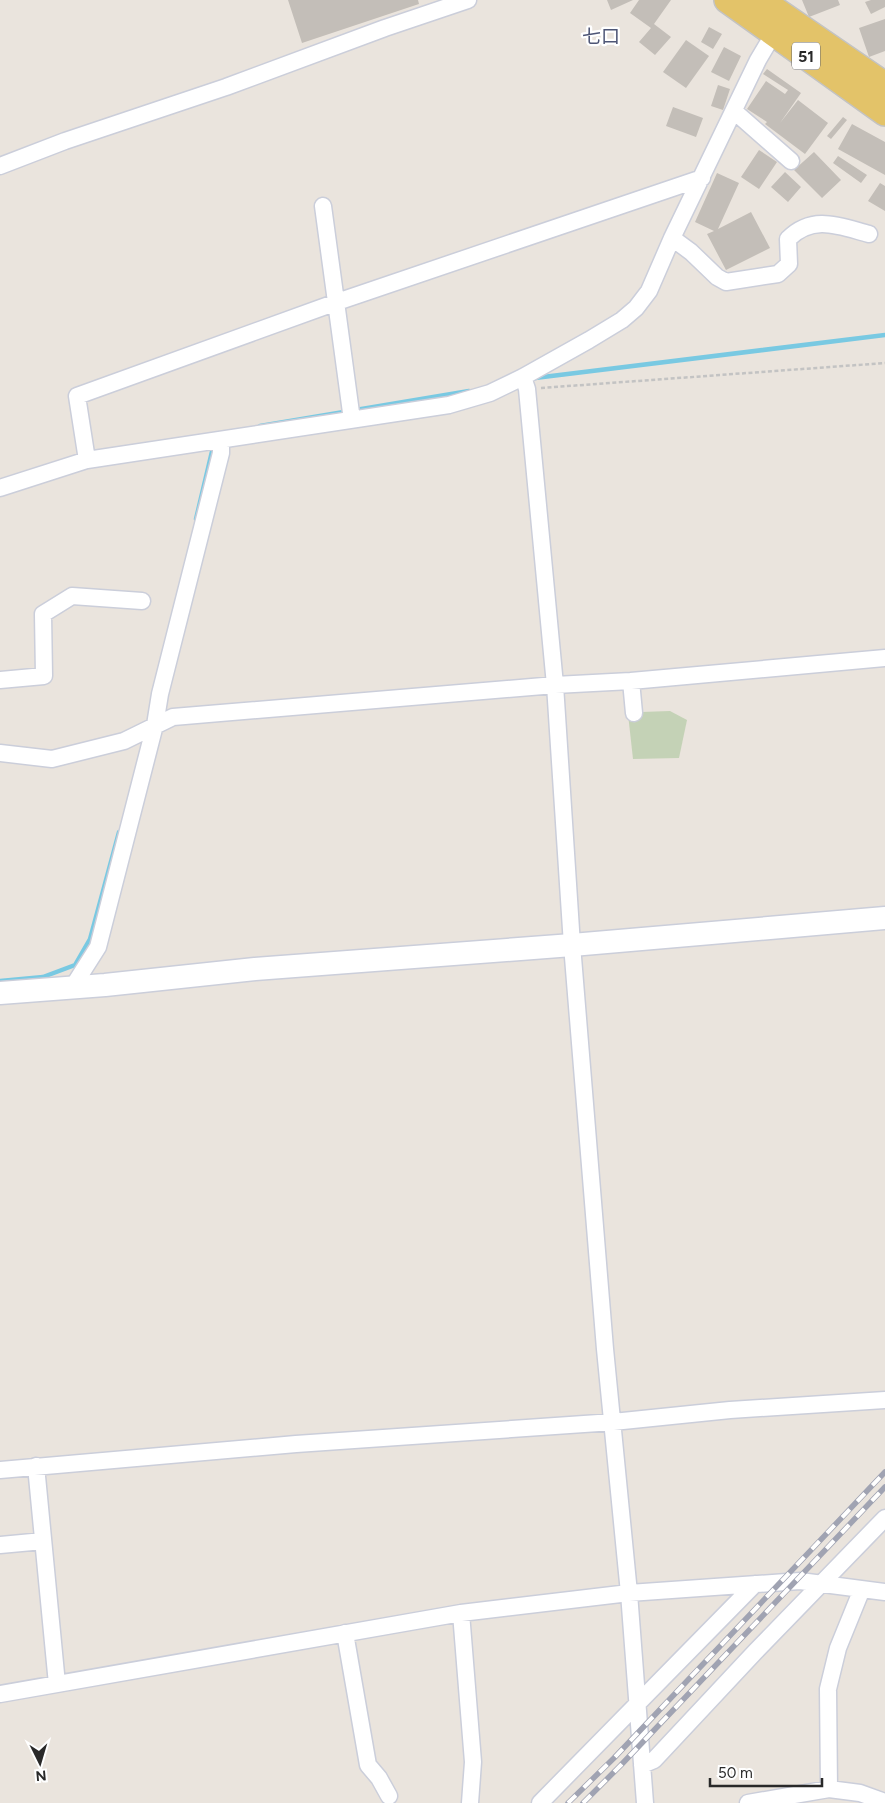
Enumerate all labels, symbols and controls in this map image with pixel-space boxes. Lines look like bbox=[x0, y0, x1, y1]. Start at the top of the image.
district label: 七口 bbox=[582, 25, 620, 48]
road number: 51 bbox=[792, 42, 820, 70]
north arrow bbox=[15, 1738, 65, 1788]
scale bar bbox=[710, 1756, 822, 1788]
text: 50 m bbox=[718, 1764, 753, 1782]
text: N bbox=[35, 1767, 47, 1784]

